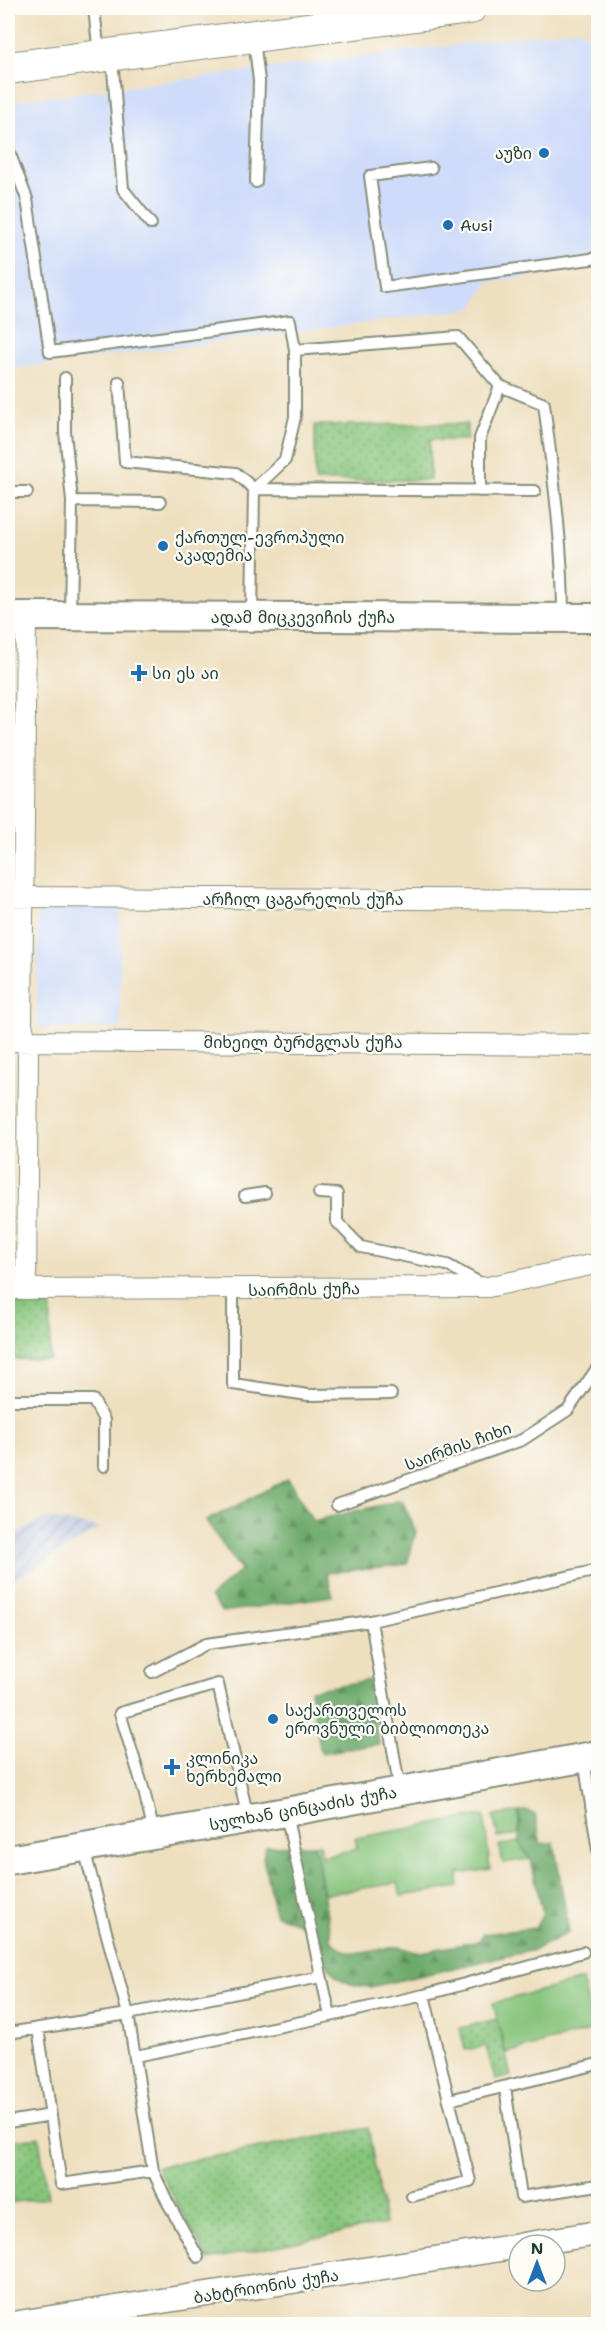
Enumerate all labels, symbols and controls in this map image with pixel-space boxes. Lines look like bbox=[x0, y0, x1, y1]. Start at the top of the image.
place label: აუზი bbox=[495, 143, 532, 164]
marker: აუზი bbox=[537, 146, 551, 160]
place label: Ausi bbox=[460, 215, 493, 236]
marker: Ausi bbox=[441, 218, 455, 232]
place label: ქართულ-ევროპული აკადემია bbox=[175, 527, 345, 566]
marker: ქართულ-ევროპული აკადემია bbox=[156, 539, 170, 553]
street label: ადამ მიცკევიჩის ქუჩა bbox=[211, 607, 395, 628]
place label: სი ეს აი bbox=[152, 663, 219, 684]
marker: სი ეს აი bbox=[130, 664, 148, 682]
street label: არჩილ ცაგარელის ქუჩა bbox=[202, 889, 404, 910]
street label: მიხეილ ბურძგლას ქუჩა bbox=[203, 1032, 403, 1053]
street label: საირმის ქუჩა bbox=[248, 1278, 360, 1301]
street label: საირმის ჩიხი bbox=[402, 1417, 514, 1476]
place label: საქართველოს ეროვნული ბიბლიოთეკა bbox=[285, 1700, 489, 1739]
marker: საქართველოს ეროვნული ბიბლიოთეკა bbox=[266, 1712, 280, 1726]
place label: კლინიკა ხერხემალი bbox=[186, 1748, 282, 1787]
marker: კლინიკა ხერხემალი bbox=[163, 1758, 181, 1776]
street label: სულხან ცინცაძის ქუჩა bbox=[208, 1782, 398, 1835]
north arrow bbox=[507, 2233, 567, 2293]
text: N bbox=[531, 2238, 543, 2259]
street label: ბახტრიონის ქუჩა bbox=[192, 2265, 340, 2308]

